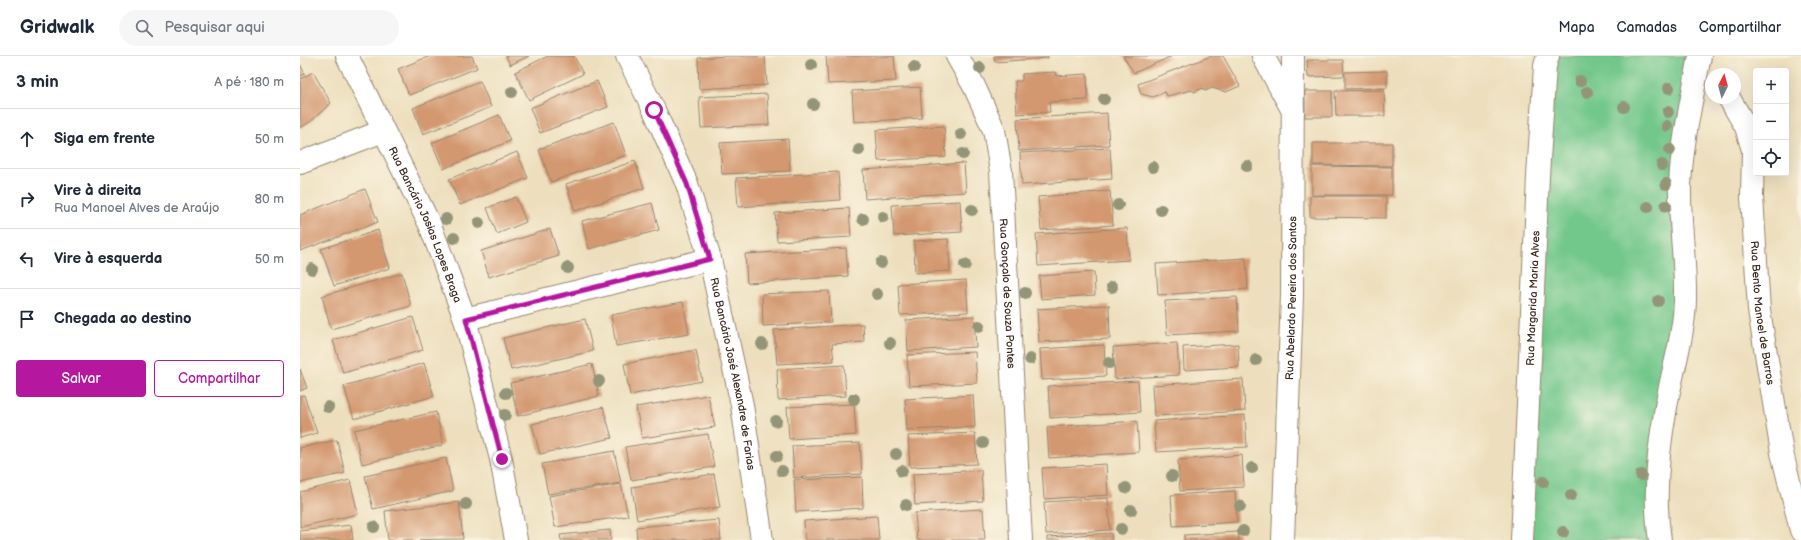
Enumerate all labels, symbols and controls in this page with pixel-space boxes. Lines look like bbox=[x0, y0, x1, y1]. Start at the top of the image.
search box bbox=[119, 10, 399, 46]
text: Gridwalk bbox=[20, 16, 95, 39]
icon: search bbox=[133, 17, 155, 39]
text: Pesquisar aqui bbox=[165, 18, 265, 37]
text: Mapa bbox=[1559, 19, 1595, 36]
text: Camadas bbox=[1617, 19, 1677, 36]
text: Compartilhar bbox=[1699, 19, 1781, 36]
north arrow bbox=[1705, 68, 1741, 104]
map controls bbox=[1753, 68, 1789, 176]
button: + bbox=[1753, 68, 1789, 104]
text: 3 min bbox=[16, 72, 59, 92]
text: A pé · 180 m bbox=[214, 74, 284, 90]
route start bbox=[645, 101, 663, 119]
button: − bbox=[1753, 104, 1789, 140]
icon: ahead bbox=[16, 128, 38, 150]
text: Siga em frente bbox=[54, 129, 155, 148]
text: 50 m bbox=[255, 131, 284, 147]
button: locate bbox=[1753, 140, 1789, 176]
street label: Rua Bancário Josias Lopes Braga bbox=[386, 145, 464, 304]
text: Vire à direita bbox=[54, 181, 141, 200]
icon: right bbox=[16, 188, 38, 210]
text: 80 m bbox=[255, 191, 284, 207]
text: Rua Manoel Alves de Araújo bbox=[54, 200, 219, 216]
street label: Rua Abelardo Pereira dos Santos bbox=[1283, 216, 1299, 380]
street label: Rua Gonçalo de Souza Pontes bbox=[997, 218, 1018, 369]
street label: Rua Margarida Maria Alves bbox=[1524, 230, 1543, 366]
street label: Rua Bento Manoel de Barros bbox=[1748, 240, 1777, 386]
icon: left bbox=[16, 248, 38, 270]
text: Vire à esquerda bbox=[54, 249, 162, 268]
text: 50 m bbox=[255, 251, 284, 267]
street label: Rua Bancário José Alexandre de Farias bbox=[707, 276, 758, 472]
icon: arrive bbox=[16, 308, 38, 330]
text: Chegada ao destino bbox=[54, 309, 192, 328]
button: Salvar bbox=[16, 360, 146, 397]
button: Compartilhar bbox=[154, 360, 284, 397]
route end bbox=[493, 450, 511, 468]

